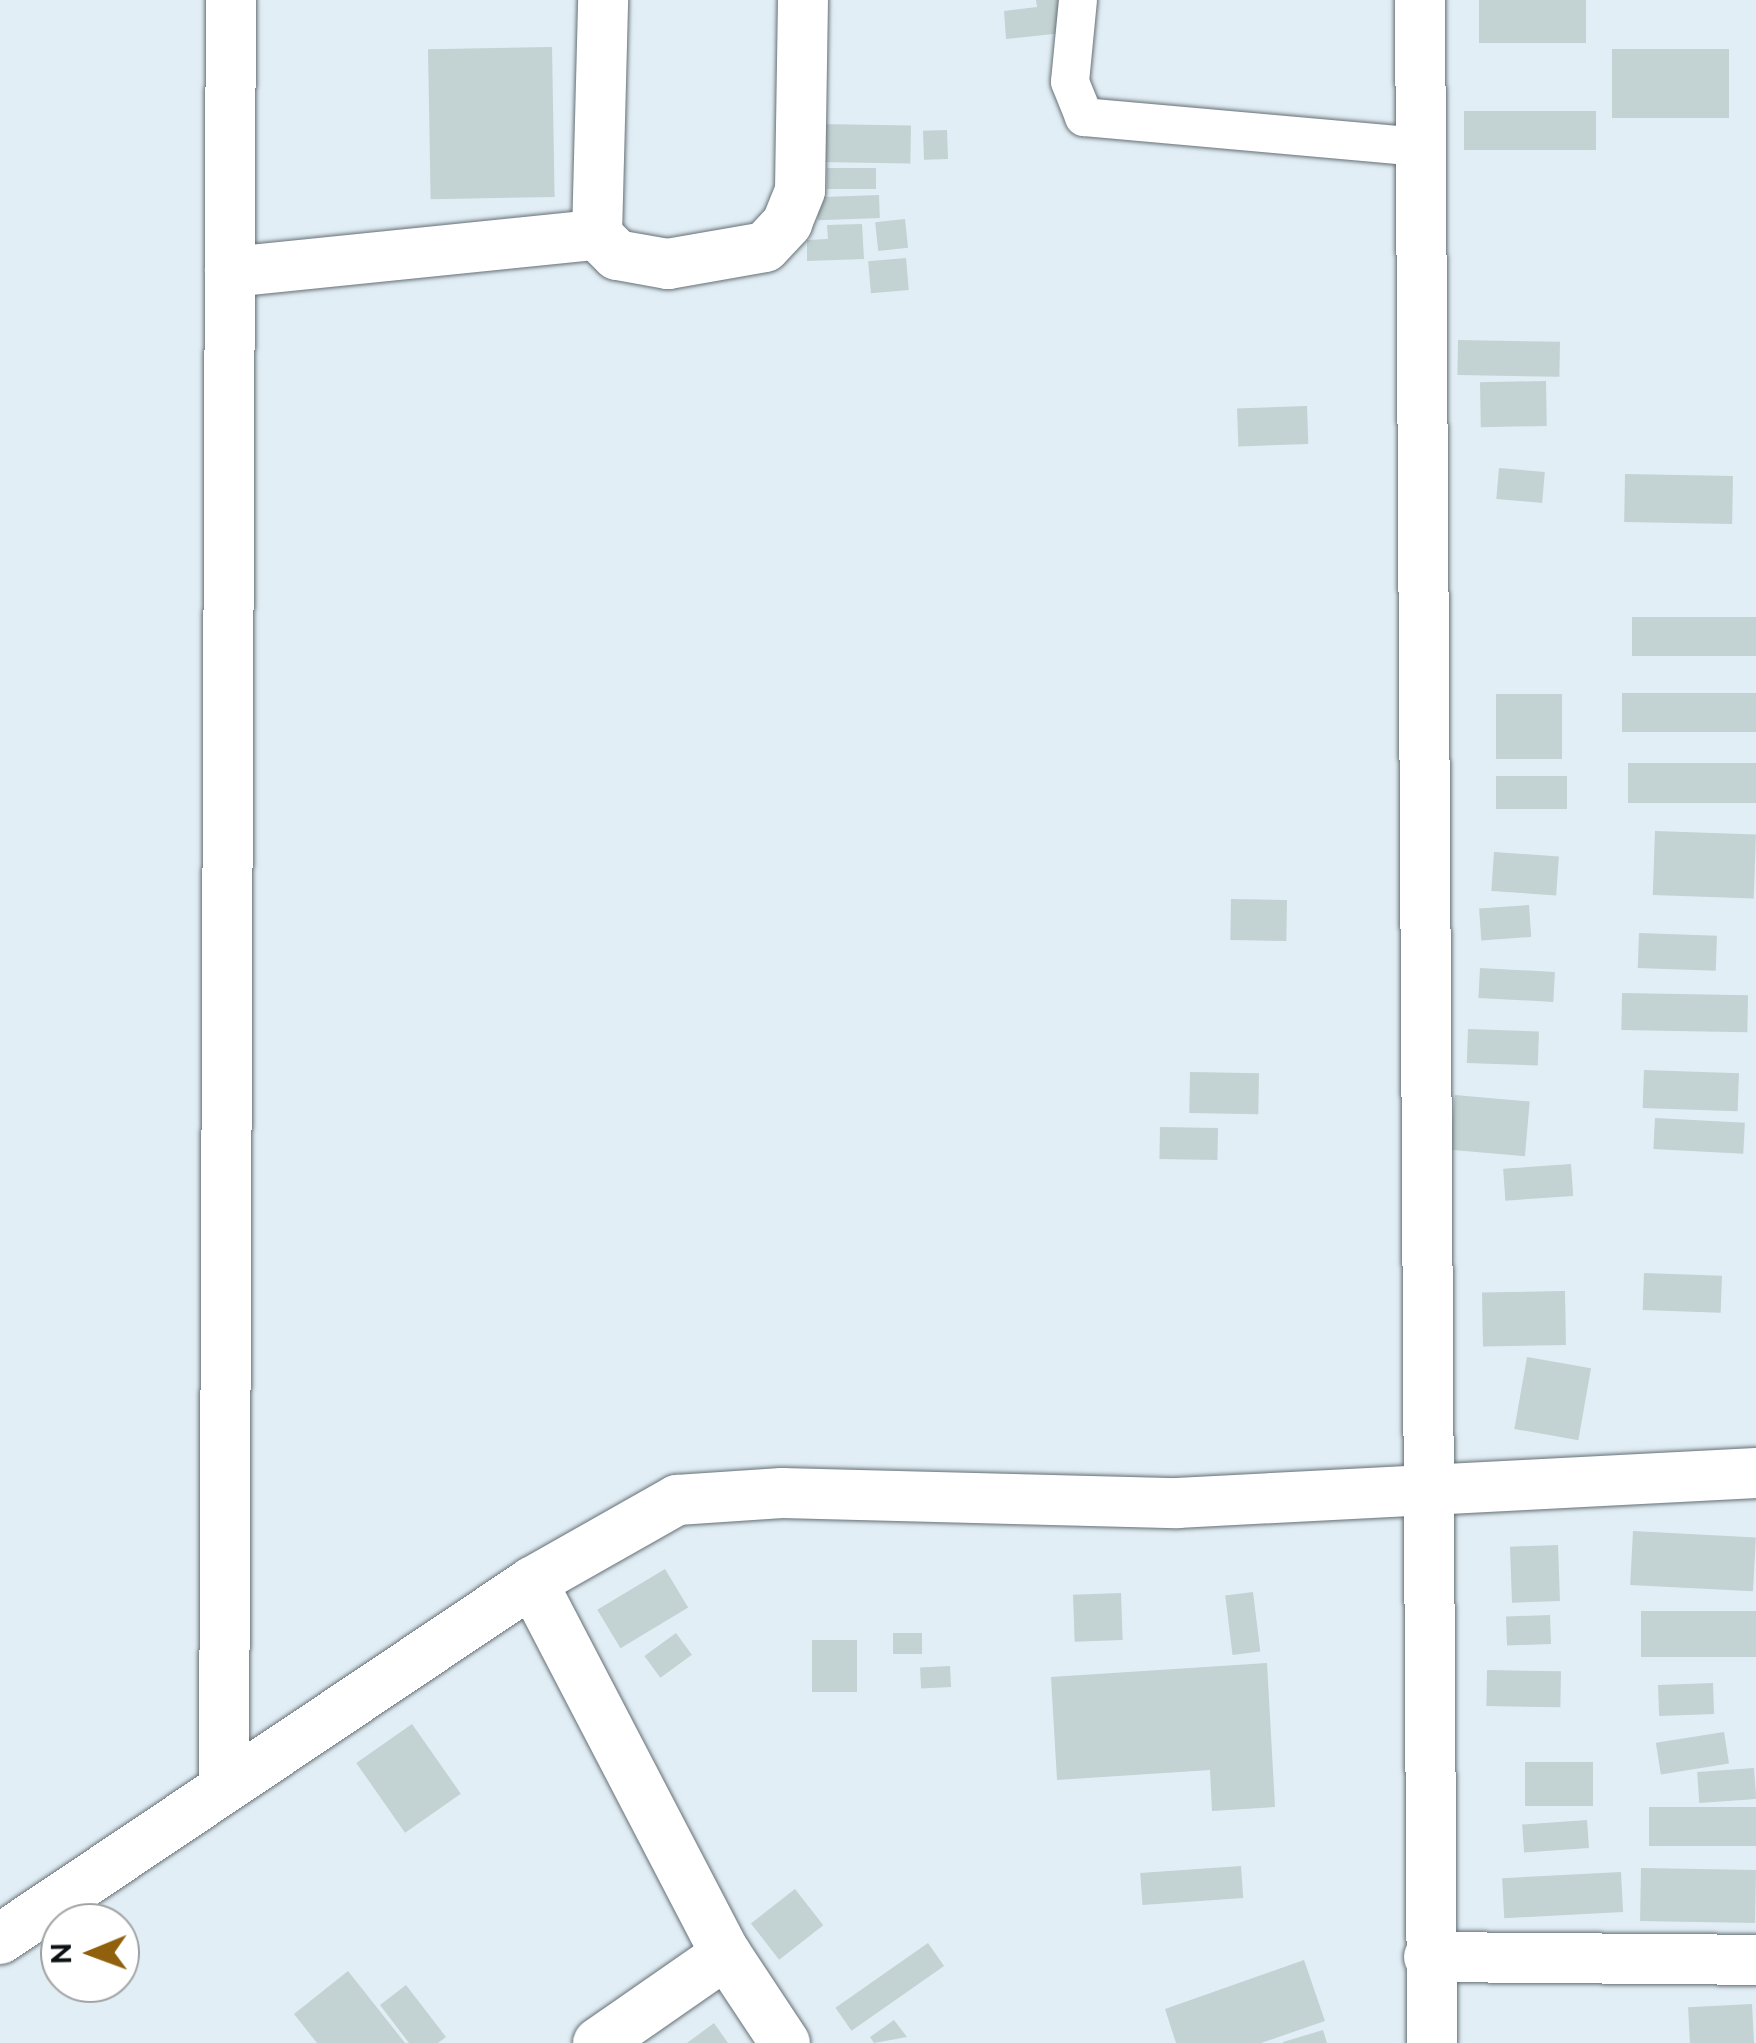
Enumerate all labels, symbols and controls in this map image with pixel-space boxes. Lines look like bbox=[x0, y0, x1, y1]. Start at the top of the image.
north arrow bbox=[40, 1903, 140, 2003]
text: N bbox=[45, 1943, 78, 1964]

